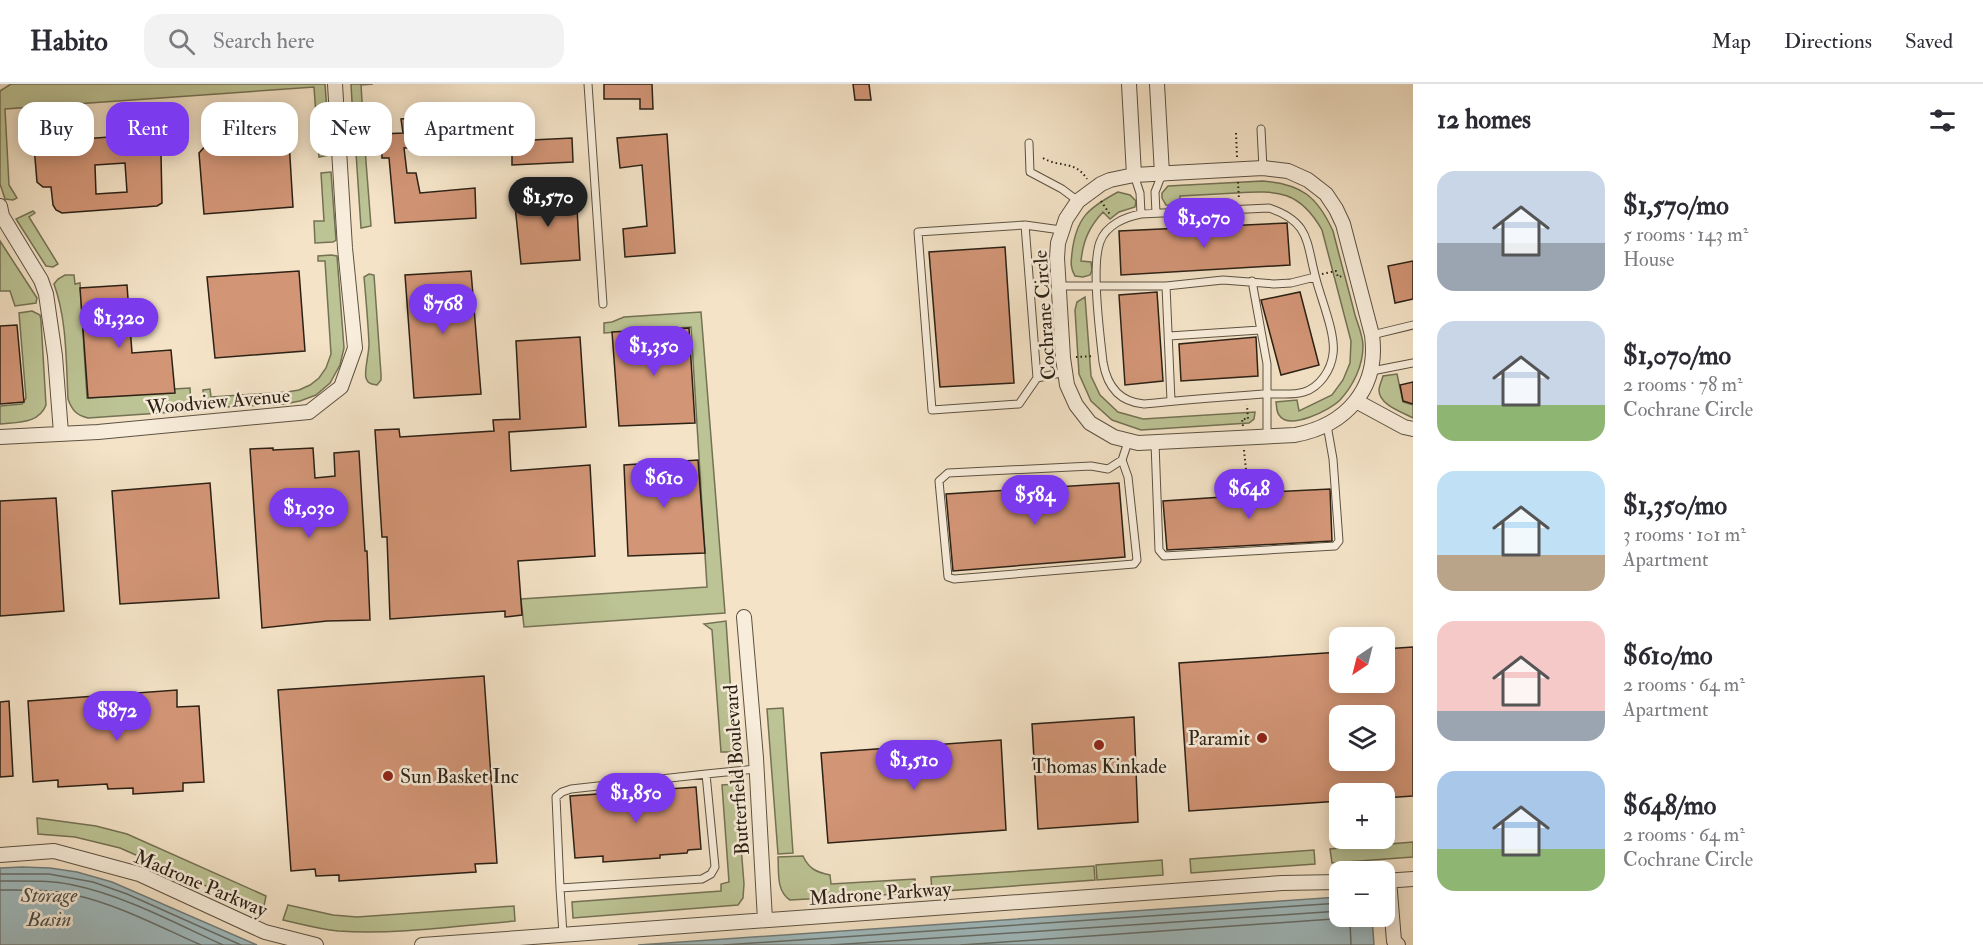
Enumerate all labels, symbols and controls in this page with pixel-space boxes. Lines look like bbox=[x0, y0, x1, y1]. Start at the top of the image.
search box bbox=[144, 14, 564, 68]
text: Habito bbox=[30, 24, 108, 59]
icon: search bbox=[165, 25, 198, 58]
text: Search here bbox=[213, 27, 315, 55]
text: Map bbox=[1711, 28, 1751, 55]
text: Directions bbox=[1784, 28, 1872, 55]
text: Saved bbox=[1905, 28, 1953, 55]
chip: Buy bbox=[18, 102, 94, 156]
chip: Rent bbox=[106, 102, 189, 156]
chip: Filters bbox=[201, 102, 298, 156]
chip: New bbox=[310, 102, 392, 156]
chip: Apartment bbox=[404, 102, 535, 156]
text: 12 homes bbox=[1437, 104, 1531, 136]
icon: filters bbox=[1926, 104, 1959, 137]
pin: $1,570 bbox=[499, 177, 597, 228]
text: $1,570 bbox=[522, 184, 574, 209]
text: $1,570/mo bbox=[1623, 190, 1729, 222]
icon: home bbox=[1485, 195, 1557, 267]
pin: $1,070 bbox=[1155, 198, 1253, 249]
text: $1,070 bbox=[1178, 205, 1230, 230]
text: 5 rooms · 143 m² bbox=[1623, 222, 1748, 247]
text: House bbox=[1623, 247, 1674, 272]
street label: Cochrane Circle bbox=[1027, 249, 1062, 381]
pin: $768 bbox=[407, 284, 479, 335]
text: $768 bbox=[423, 291, 463, 316]
pin: $1,320 bbox=[70, 298, 168, 349]
text: $1,320 bbox=[93, 305, 145, 330]
pin: $1,350 bbox=[605, 326, 703, 377]
text: $1,350 bbox=[629, 333, 679, 358]
text: $1,070/mo bbox=[1623, 340, 1731, 372]
icon: home bbox=[1485, 345, 1557, 417]
text: 2 rooms · 78 m² bbox=[1623, 372, 1743, 397]
street label: Woodview Avenue bbox=[144, 383, 291, 420]
text: Cochrane Circle bbox=[1623, 397, 1753, 422]
pin: $610 bbox=[628, 458, 700, 509]
text: $610 bbox=[645, 465, 683, 490]
pin: $648 bbox=[1213, 469, 1285, 520]
pin: $584 bbox=[999, 475, 1071, 526]
text: $648 bbox=[1228, 476, 1270, 501]
text: $584 bbox=[1015, 482, 1055, 507]
pin: $1,030 bbox=[260, 488, 358, 539]
text: $1,350/mo bbox=[1623, 490, 1727, 522]
text: $1,030 bbox=[283, 495, 335, 520]
icon: home bbox=[1485, 495, 1557, 567]
text: 3 rooms · 101 m² bbox=[1623, 522, 1746, 547]
text: Apartment bbox=[1623, 547, 1708, 572]
north arrow bbox=[1329, 627, 1395, 693]
map controls bbox=[1329, 627, 1395, 927]
text: $610/mo bbox=[1623, 640, 1713, 672]
icon: home bbox=[1485, 645, 1557, 717]
text: 2 rooms · 64 m² bbox=[1623, 672, 1745, 697]
street label: Butterfield Boulevard bbox=[718, 684, 755, 856]
pin: $872 bbox=[81, 691, 153, 742]
text: Apartment bbox=[1623, 697, 1708, 722]
text: $872 bbox=[97, 698, 137, 723]
button: layers bbox=[1329, 705, 1395, 771]
place label: Paramit bbox=[1188, 726, 1251, 751]
marker: Paramit bbox=[1255, 731, 1269, 745]
marker: Thomas Kinkade bbox=[1092, 738, 1106, 752]
pin: $1,510 bbox=[865, 740, 963, 791]
text: $1,510 bbox=[890, 747, 938, 772]
place label: Thomas Kinkade bbox=[1031, 754, 1167, 779]
place label: Sun Basket Inc bbox=[400, 764, 519, 789]
marker: Sun Basket Inc bbox=[381, 769, 395, 783]
pin: $1,850 bbox=[587, 773, 685, 824]
text: $1,850 bbox=[610, 780, 662, 805]
button: + bbox=[1329, 783, 1395, 849]
text: $648/mo bbox=[1623, 790, 1716, 822]
icon: home bbox=[1485, 795, 1557, 867]
text: 2 rooms · 64 m² bbox=[1623, 822, 1745, 847]
street label: Madrone Parkway bbox=[130, 844, 272, 923]
text: Cochrane Circle bbox=[1623, 847, 1753, 872]
button: − bbox=[1329, 861, 1395, 927]
street label: Madrone Parkway bbox=[808, 876, 953, 911]
water label: Storage Basin bbox=[20, 882, 78, 933]

